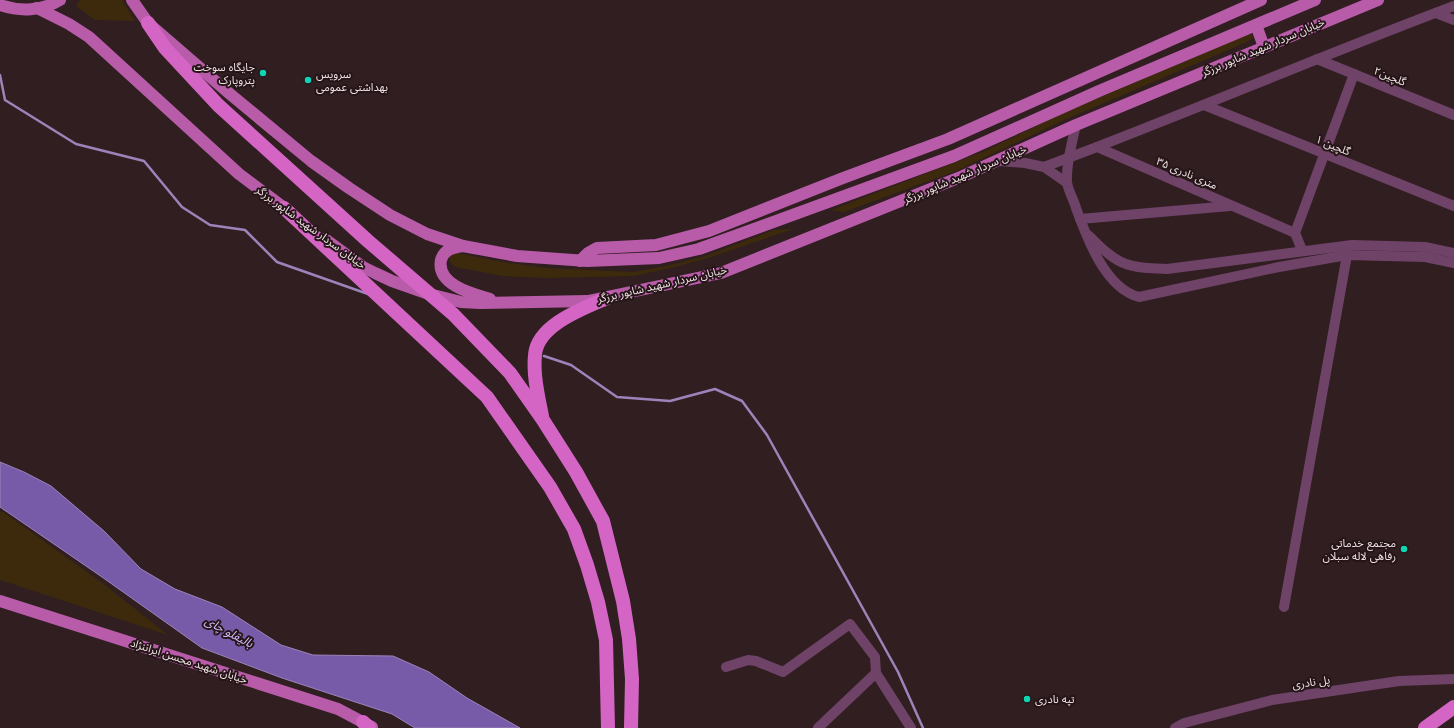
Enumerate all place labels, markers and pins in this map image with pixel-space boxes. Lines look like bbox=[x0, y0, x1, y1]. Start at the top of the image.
place label: جایگاه سوخت پتروپارک bbox=[193, 61, 256, 88]
marker: جایگاه سوخت پتروپارک bbox=[258, 68, 268, 78]
place label: سرویس بهداشتی عمومی bbox=[316, 68, 388, 94]
marker: سرویس بهداشتی عمومی bbox=[303, 75, 313, 85]
place label: مجتمع خدماتی رفاهی لاله سبلان bbox=[1323, 537, 1396, 563]
marker: مجتمع خدماتی رفاهی لاله سبلان bbox=[1399, 544, 1409, 554]
place label: تپه نادری bbox=[1035, 693, 1075, 707]
marker: تپه نادری bbox=[1022, 694, 1032, 704]

